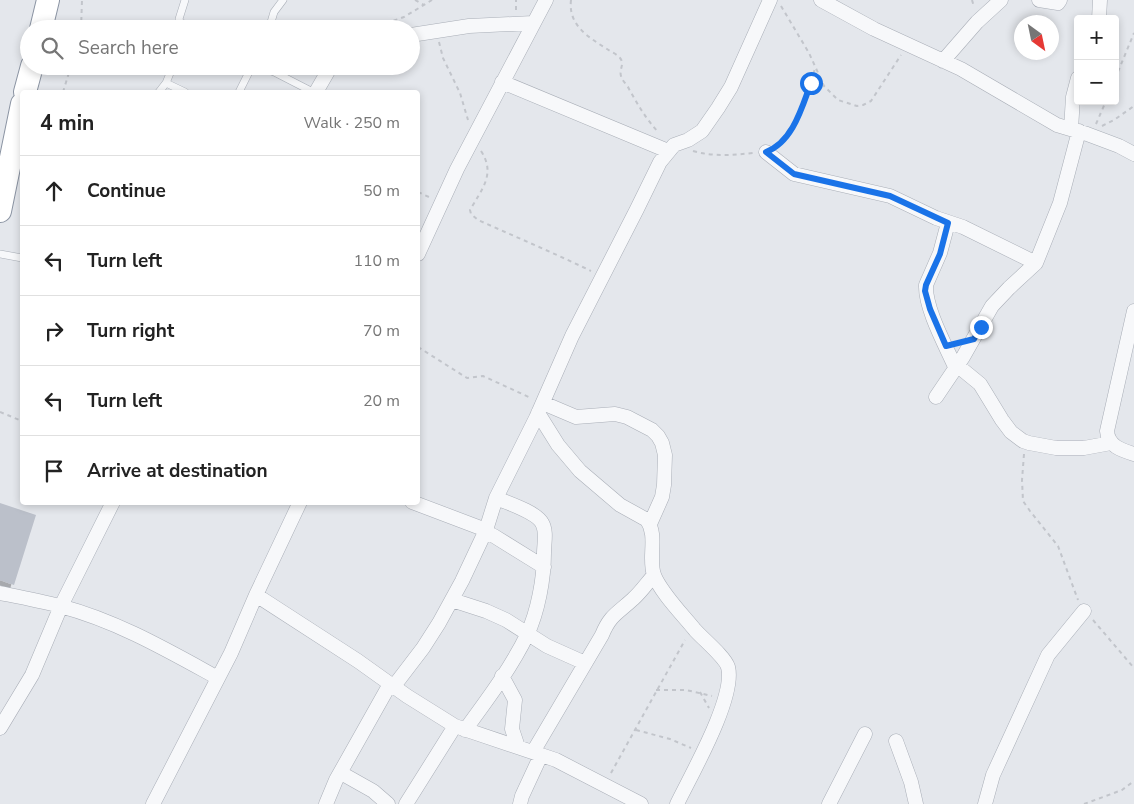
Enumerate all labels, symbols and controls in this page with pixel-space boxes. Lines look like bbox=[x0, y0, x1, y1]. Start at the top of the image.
north arrow bbox=[1014, 15, 1059, 60]
map controls bbox=[1074, 15, 1119, 105]
button: + bbox=[1074, 15, 1119, 60]
search box bbox=[20, 20, 420, 75]
icon: search bbox=[38, 34, 66, 62]
text: Search here bbox=[78, 35, 179, 61]
button: − bbox=[1074, 60, 1119, 105]
route start bbox=[800, 72, 823, 95]
text: 4 min bbox=[40, 109, 94, 137]
text: Walk · 250 m bbox=[304, 112, 400, 134]
icon: ahead bbox=[40, 177, 68, 205]
text: Continue bbox=[87, 178, 166, 204]
text: 50 m bbox=[363, 180, 400, 202]
icon: left bbox=[40, 247, 68, 275]
text: Turn left bbox=[87, 248, 162, 274]
text: 110 m bbox=[353, 250, 400, 272]
route end bbox=[970, 316, 993, 339]
icon: right bbox=[40, 317, 68, 345]
text: Turn right bbox=[87, 318, 174, 344]
text: 70 m bbox=[363, 320, 400, 342]
icon: left bbox=[40, 387, 68, 415]
text: Turn left bbox=[87, 388, 162, 414]
text: 20 m bbox=[363, 390, 400, 412]
icon: arrive bbox=[40, 457, 68, 485]
text: Arrive at destination bbox=[87, 458, 268, 484]

